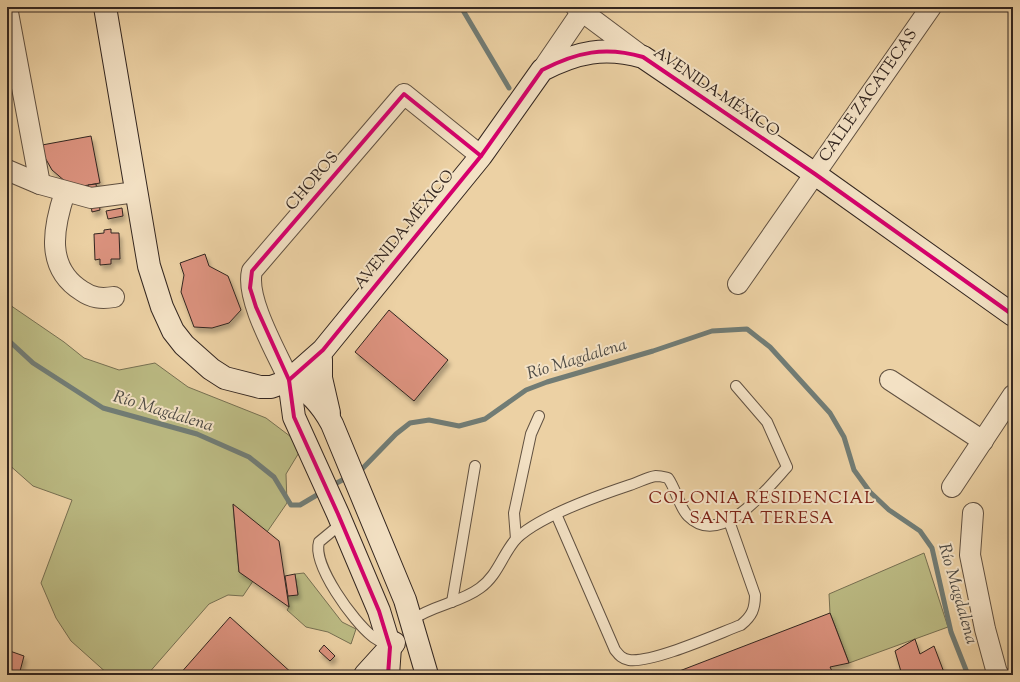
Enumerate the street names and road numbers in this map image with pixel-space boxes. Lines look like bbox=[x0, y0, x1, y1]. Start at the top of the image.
street label: CALLE ZACATECAS bbox=[814, 25, 924, 167]
street label: AVENIDA MÉXICO bbox=[648, 42, 784, 144]
street label: CHOPOS bbox=[281, 147, 345, 217]
street label: AVENIDA MÉXICO bbox=[350, 165, 460, 295]

